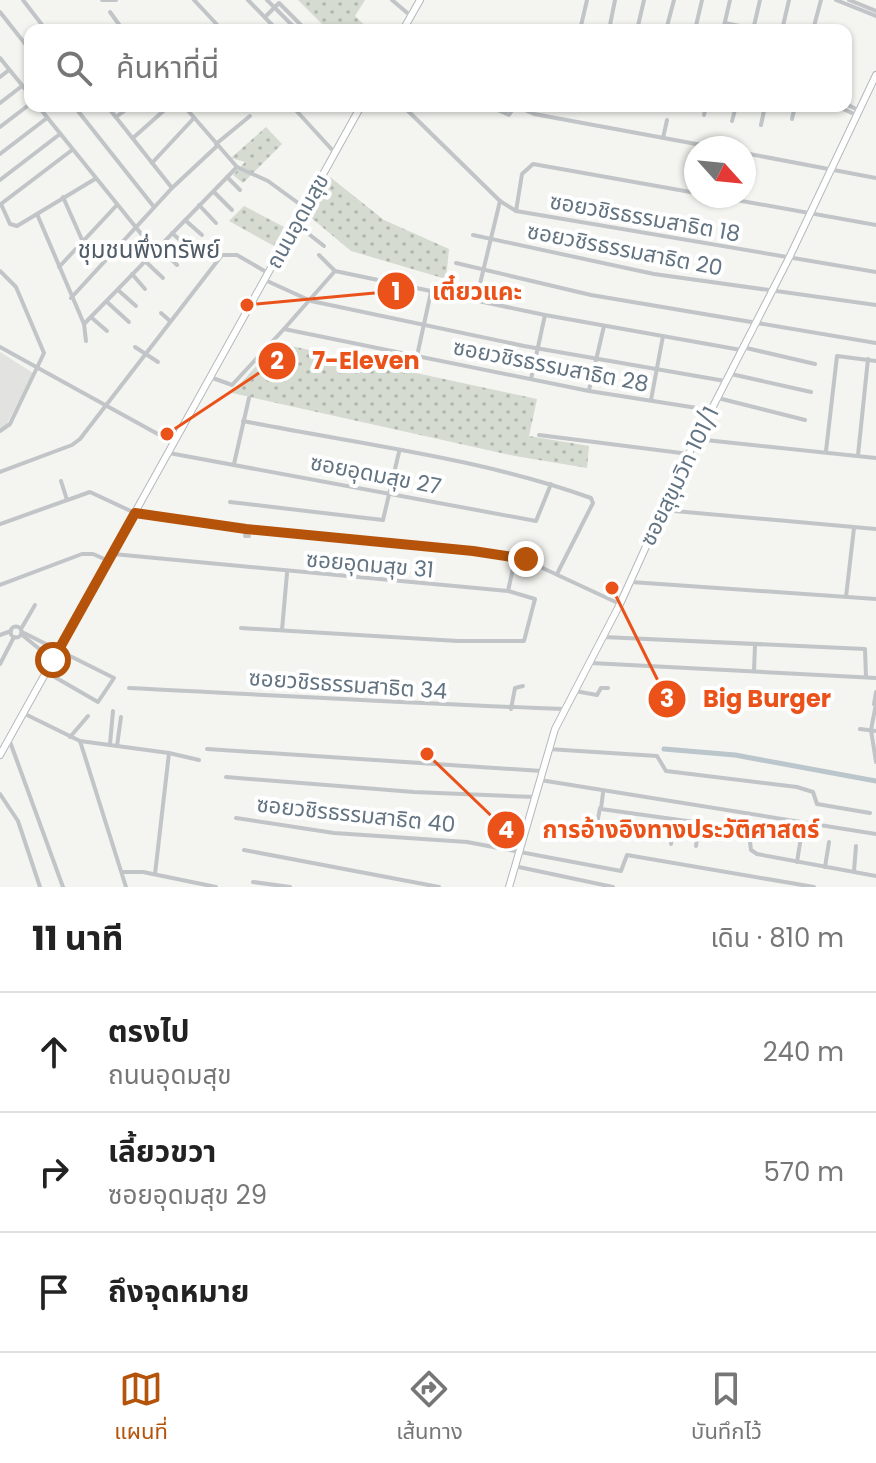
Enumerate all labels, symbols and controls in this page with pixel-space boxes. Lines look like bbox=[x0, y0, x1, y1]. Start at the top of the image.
search box bbox=[24, 24, 852, 112]
icon: search bbox=[52, 46, 96, 90]
text: ค้นหาที่นี่ bbox=[116, 46, 219, 89]
north arrow bbox=[684, 136, 756, 208]
street label: ถนนอุดมสุข bbox=[259, 168, 336, 274]
street label: ซอยวชิรธรรมสาธิต 18 bbox=[547, 185, 743, 249]
street label: ซอยวชิรธรรมสาธิต 20 bbox=[525, 215, 725, 284]
district label: ชุมชนพึ่งทรัพย์ bbox=[78, 233, 221, 266]
callout: เตี๋ยวแคะ bbox=[376, 267, 539, 315]
text: 1 bbox=[391, 275, 401, 308]
text: เตี๋ยวแคะ bbox=[432, 275, 522, 308]
street label: ซอยวชิรธรรมสาธิต 28 bbox=[451, 331, 651, 400]
callout: 7-Eleven bbox=[257, 337, 436, 385]
text: 2 bbox=[270, 344, 284, 377]
text: 7-Eleven bbox=[312, 344, 420, 377]
street label: ซอยสุขุมวิท 101/1 bbox=[632, 401, 727, 551]
street label: ซอยอุดมสุข 27 bbox=[308, 447, 444, 502]
route end bbox=[508, 541, 544, 577]
street label: ซอยอุดมสุข 31 bbox=[305, 543, 435, 586]
route start bbox=[35, 642, 71, 678]
street label: ซอยวชิรธรรมสาธิต 34 bbox=[248, 662, 448, 707]
callout: Big Burger bbox=[647, 675, 847, 723]
text: 3 bbox=[660, 682, 674, 715]
text: Big Burger bbox=[703, 682, 831, 715]
street label: ซอยวชิรธรรมสาธิต 40 bbox=[255, 789, 457, 840]
callout: การอ้างอิงทางประวัติศาสตร์ bbox=[486, 806, 835, 854]
text: 4 bbox=[498, 813, 514, 846]
text: การอ้างอิงทางประวัติศาสตร์ bbox=[543, 813, 820, 846]
text: 11 นาที bbox=[32, 914, 123, 962]
text: เดิน · 810 m bbox=[710, 920, 844, 956]
text: ตรงไป bbox=[108, 1010, 190, 1053]
icon: ahead bbox=[32, 1030, 76, 1074]
text: 240 m bbox=[763, 1034, 844, 1070]
text: ถนนอุดมสุข bbox=[108, 1057, 232, 1093]
text: เลี้ยวขวา bbox=[108, 1130, 216, 1173]
icon: right bbox=[32, 1150, 76, 1194]
text: 570 m bbox=[763, 1154, 844, 1190]
text: ซอยอุดมสุข 29 bbox=[108, 1177, 267, 1213]
icon: arrive bbox=[32, 1270, 76, 1314]
text: ถึงจุดหมาย bbox=[108, 1270, 249, 1313]
tab: แผนที่ bbox=[114, 1367, 168, 1449]
tab: เส้นทาง bbox=[396, 1367, 463, 1449]
tab: บันทึกไว้ bbox=[691, 1367, 762, 1449]

